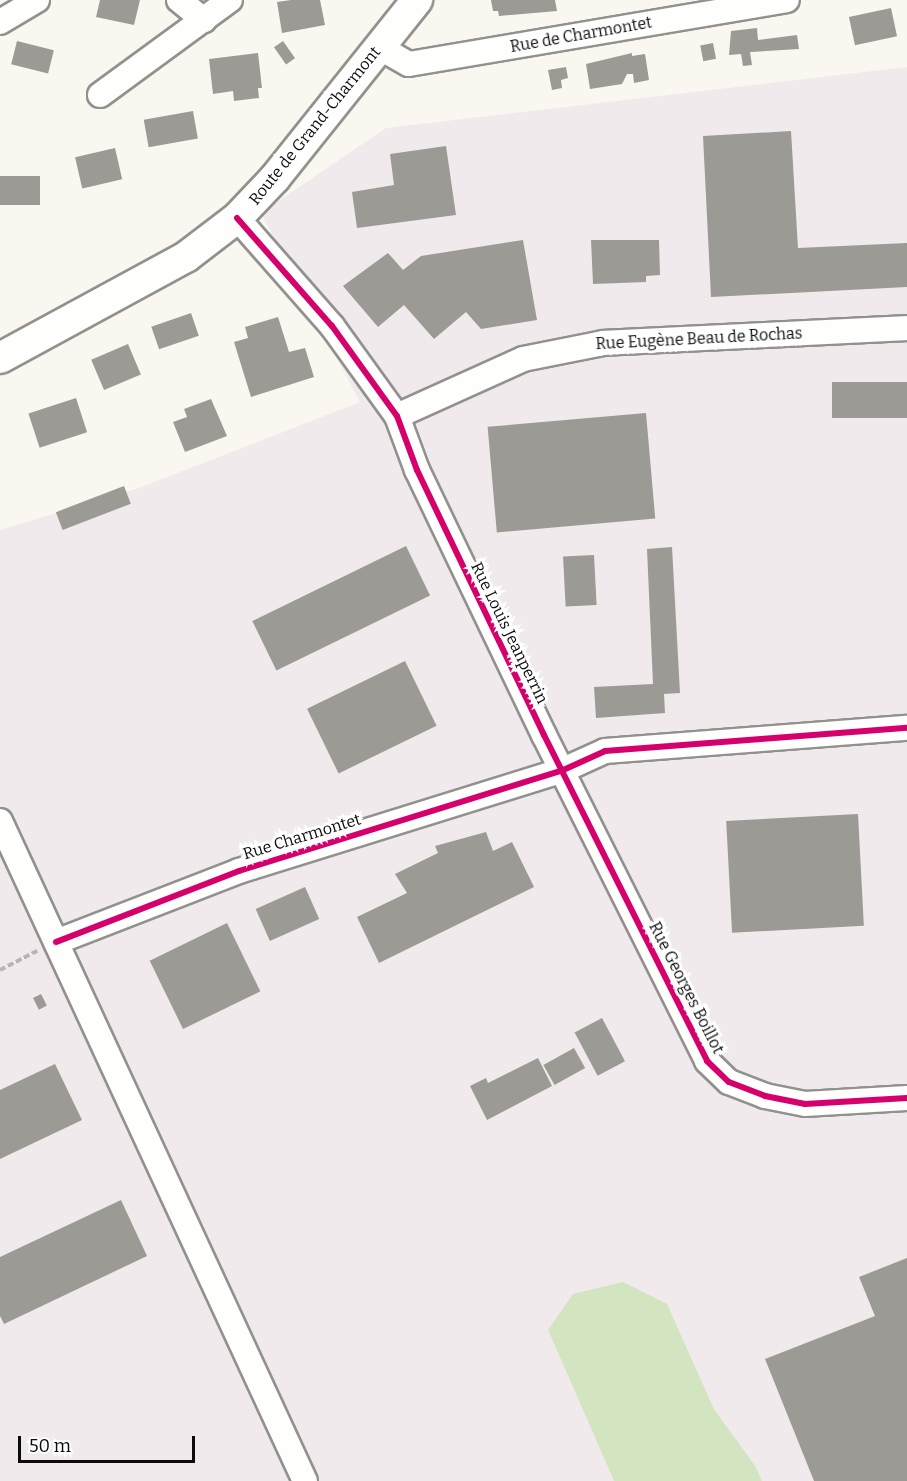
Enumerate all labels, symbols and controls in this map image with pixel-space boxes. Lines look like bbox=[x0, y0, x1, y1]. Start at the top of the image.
street label: Rue de Charmontet bbox=[509, 13, 653, 57]
street label: Route de Grand-Charmont bbox=[245, 43, 385, 209]
street label: Rue Eugène Beau de Rochas bbox=[595, 324, 803, 354]
street label: Rue Louis Jeanperrin bbox=[466, 559, 552, 707]
street label: Rue Charmontet bbox=[241, 810, 363, 864]
street label: Rue Georges Boillot bbox=[644, 919, 728, 1057]
scale bar bbox=[21, 1424, 198, 1462]
text: 50 m bbox=[29, 1435, 71, 1457]

